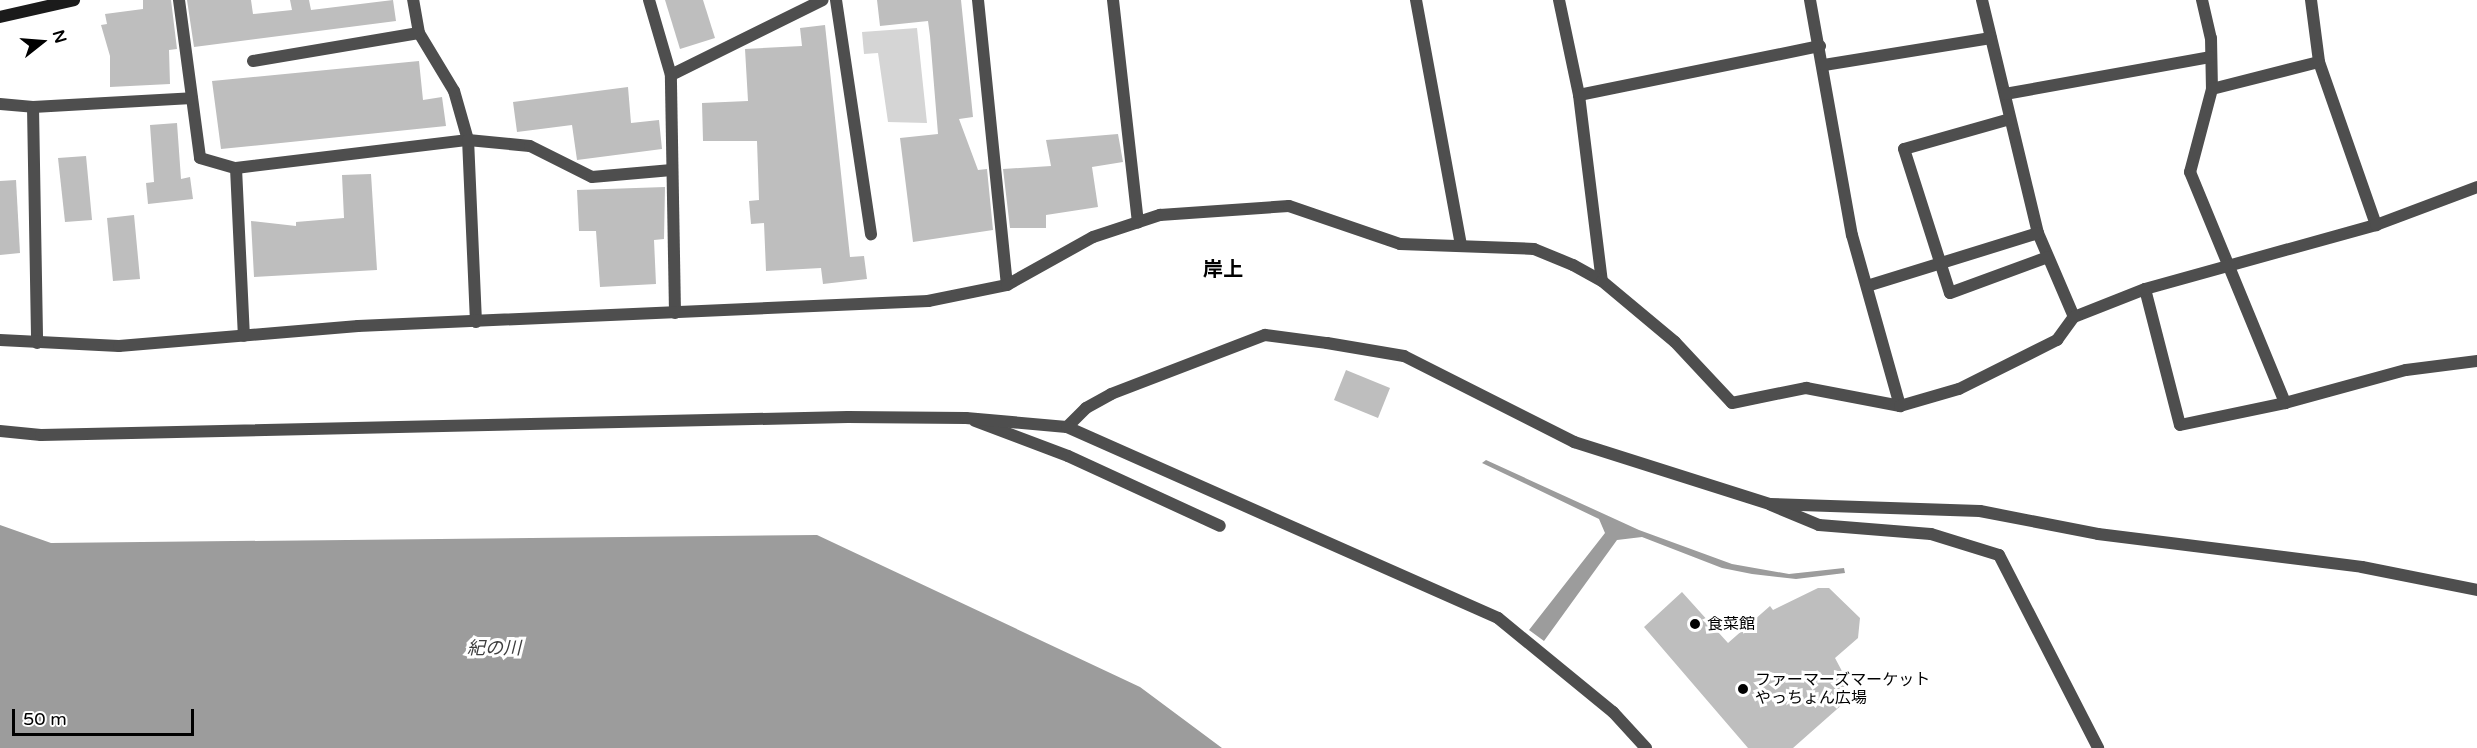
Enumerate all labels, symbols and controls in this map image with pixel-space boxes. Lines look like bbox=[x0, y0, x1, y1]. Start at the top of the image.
north arrow bbox=[12, 12, 72, 72]
text: N bbox=[48, 28, 71, 46]
district label: 岸上 bbox=[1203, 258, 1243, 282]
place label: 食菜館 bbox=[1707, 614, 1755, 634]
marker: 食菜館 bbox=[1688, 617, 1702, 631]
water label: 紀の川 bbox=[467, 637, 521, 659]
place label: ファーマーズマーケット やっちょん広場 bbox=[1755, 670, 1931, 708]
marker: ファーマーズマーケット やっちょん広場 bbox=[1736, 682, 1750, 696]
scale bar bbox=[15, 697, 196, 735]
text: 50 m bbox=[23, 708, 67, 730]

